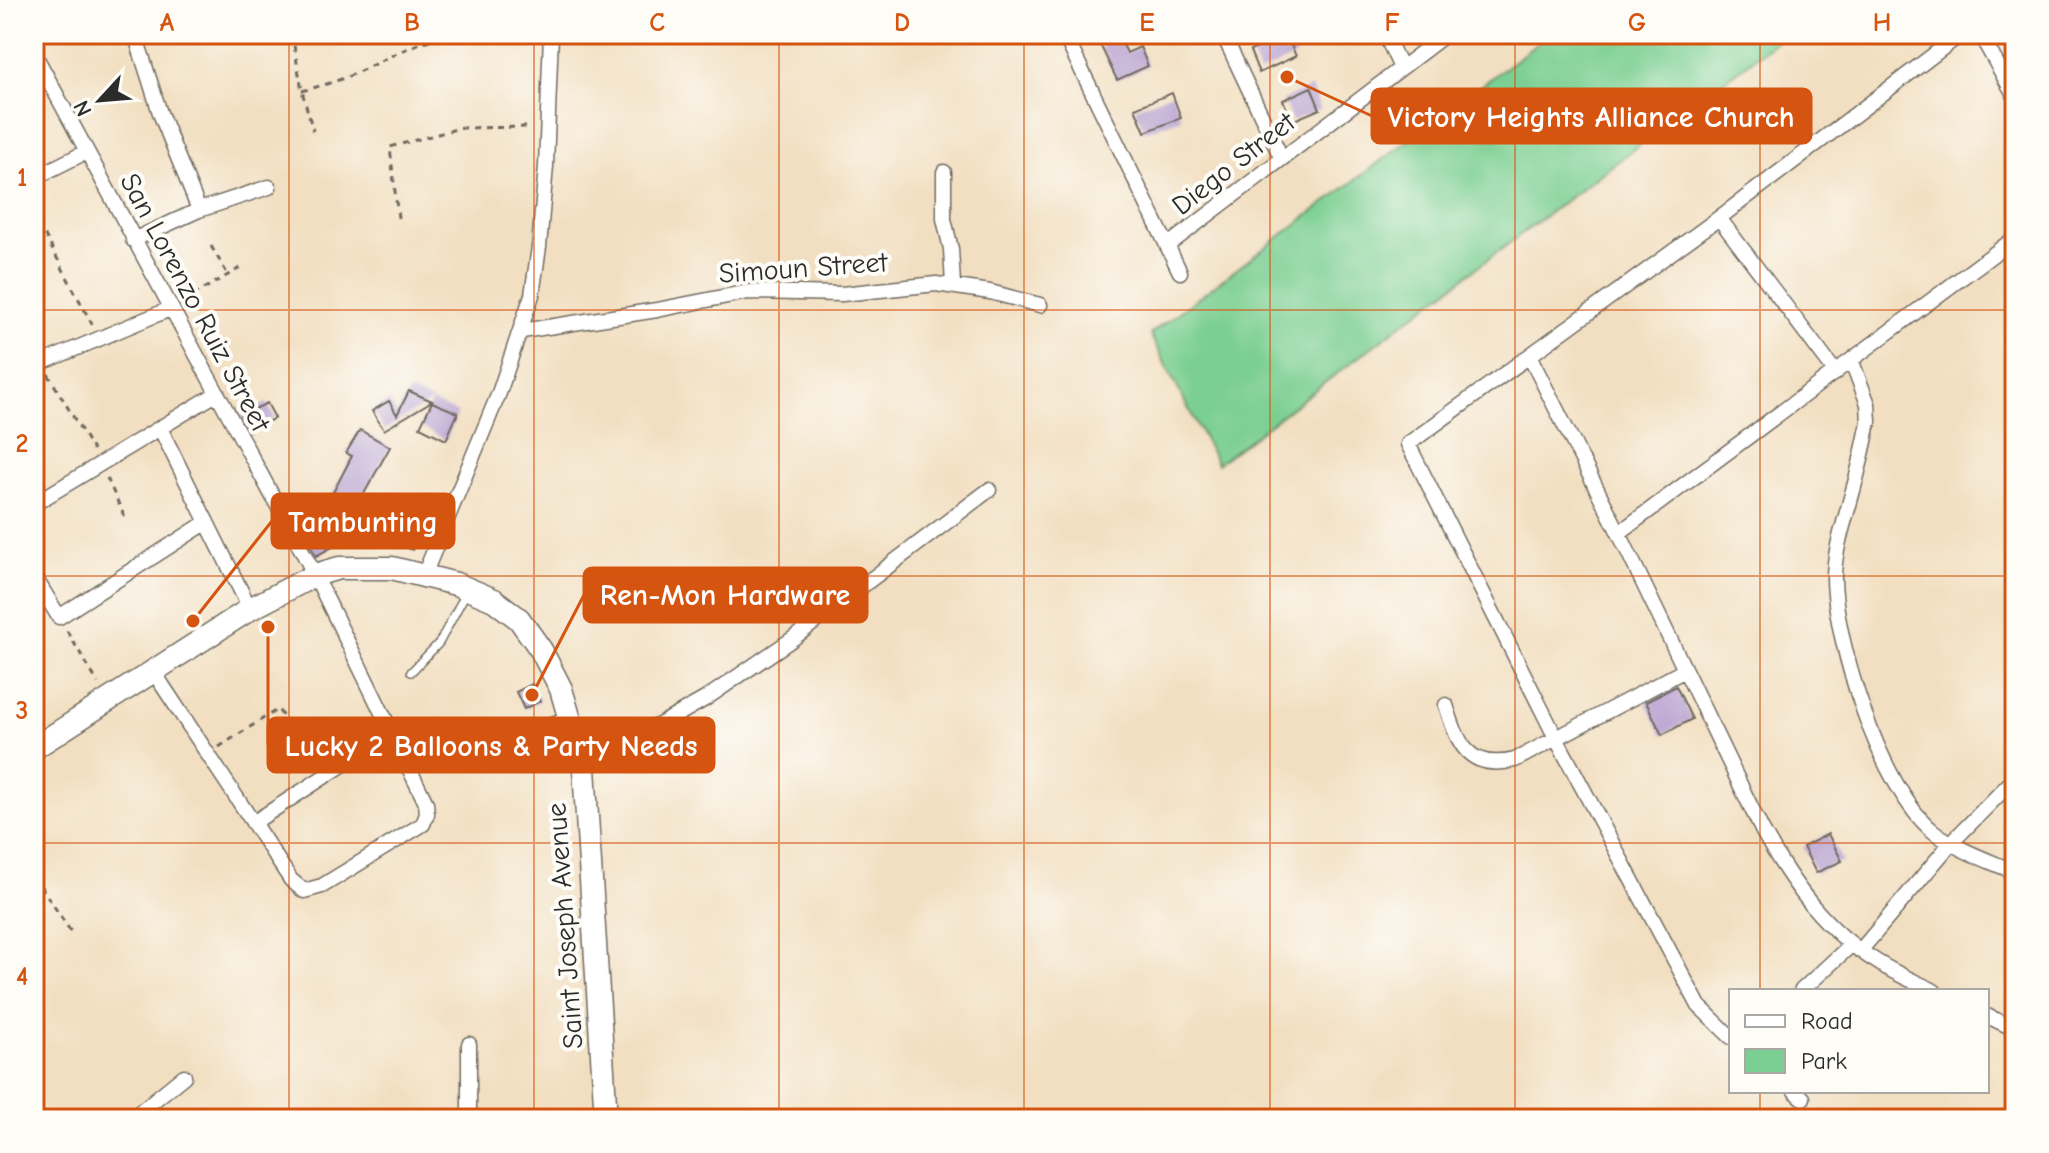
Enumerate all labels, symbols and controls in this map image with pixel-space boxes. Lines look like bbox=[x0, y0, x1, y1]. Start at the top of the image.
text: A bbox=[160, 8, 175, 38]
text: B bbox=[404, 8, 420, 38]
text: C bbox=[649, 8, 665, 38]
text: D bbox=[894, 8, 910, 38]
text: E bbox=[1139, 8, 1155, 38]
text: F bbox=[1384, 8, 1400, 38]
text: G bbox=[1628, 8, 1646, 38]
text: H bbox=[1873, 8, 1891, 38]
north arrow bbox=[60, 60, 140, 140]
callout: Victory Heights Alliance Church bbox=[1372, 89, 1811, 143]
text: N bbox=[68, 96, 98, 120]
text: Victory Heights Alliance Church bbox=[1387, 100, 1795, 135]
street label: Diego Street bbox=[1166, 105, 1302, 222]
text: 1 bbox=[17, 163, 27, 193]
street label: San Lorenzo Ruiz Street bbox=[113, 168, 277, 438]
street label: Simoun Street bbox=[718, 246, 889, 290]
text: 2 bbox=[16, 429, 28, 459]
callout: Tambunting bbox=[272, 494, 454, 548]
text: Tambunting bbox=[288, 505, 438, 540]
callout: Ren-Mon Hardware bbox=[584, 568, 867, 622]
text: Ren-Mon Hardware bbox=[600, 578, 850, 613]
text: 3 bbox=[16, 696, 28, 726]
callout: Lucky 2 Balloons & Party Needs bbox=[268, 718, 714, 772]
text: Lucky 2 Balloons & Party Needs bbox=[284, 729, 698, 764]
street label: Saint Joseph Avenue bbox=[540, 802, 590, 1050]
text: 4 bbox=[16, 962, 28, 992]
legend bbox=[1729, 989, 1989, 1093]
text: Road bbox=[1801, 1007, 1853, 1035]
text: Park bbox=[1801, 1047, 1847, 1075]

